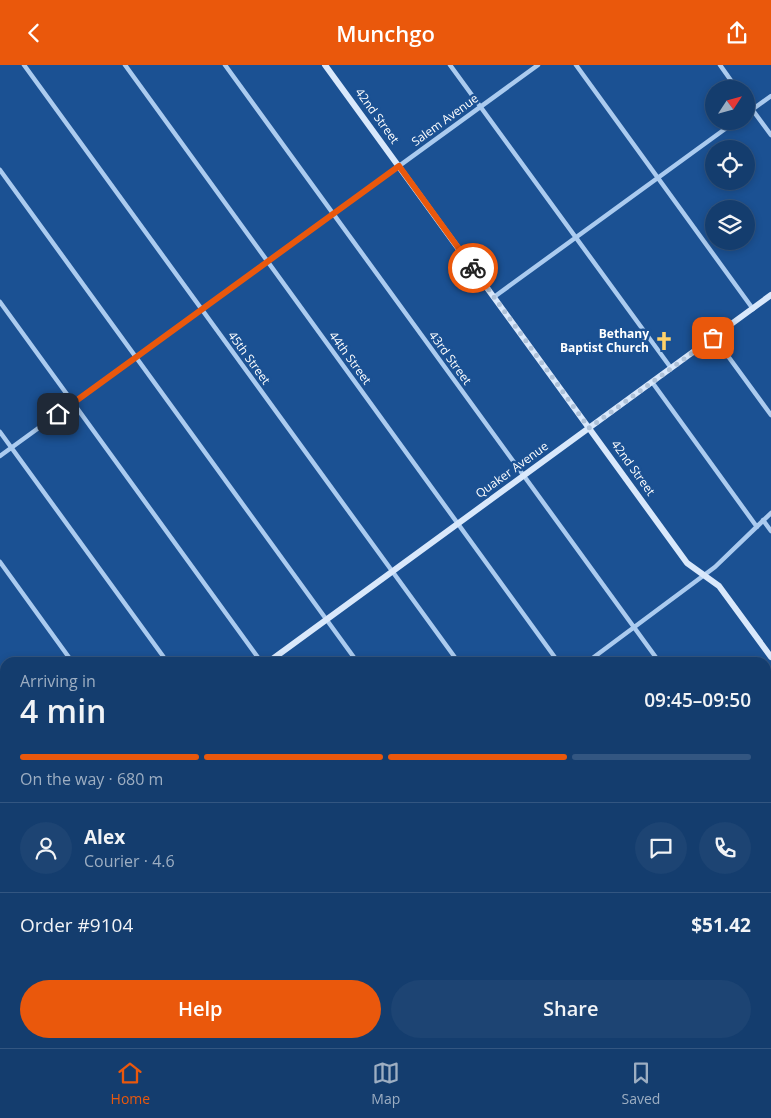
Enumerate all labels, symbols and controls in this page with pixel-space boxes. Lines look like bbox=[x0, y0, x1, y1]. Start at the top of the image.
text: Munchgo bbox=[336, 18, 435, 48]
icon: back bbox=[20, 19, 48, 47]
icon: share bbox=[723, 19, 751, 47]
north arrow bbox=[705, 80, 755, 130]
map controls bbox=[705, 80, 755, 250]
street label: 42nd Street bbox=[351, 84, 403, 147]
street label: Salem Avenue bbox=[408, 89, 482, 150]
button: locate bbox=[705, 140, 755, 190]
button: layers bbox=[705, 200, 755, 250]
courier bbox=[448, 243, 498, 293]
icon: bike bbox=[459, 254, 487, 282]
pin bbox=[692, 317, 734, 359]
icon: bag bbox=[699, 324, 727, 352]
place label: Bethany Baptist Church bbox=[560, 325, 649, 356]
street label: 43rd Street bbox=[425, 327, 476, 388]
street label: 45th Street bbox=[224, 328, 275, 388]
street label: 44th Street bbox=[325, 328, 376, 388]
church icon: Bethany Baptist Church bbox=[653, 330, 675, 352]
pin bbox=[37, 393, 79, 435]
icon: home bbox=[44, 400, 72, 428]
street label: 42nd Street bbox=[607, 436, 659, 499]
street label: Quaker Avenue bbox=[472, 437, 552, 502]
text: Arriving in bbox=[20, 670, 96, 692]
text: 09:45–09:50 bbox=[644, 687, 751, 713]
text: 4 min bbox=[20, 689, 106, 732]
text: On the way · 680 m bbox=[20, 768, 163, 790]
button: person bbox=[20, 822, 72, 874]
button: chat bbox=[635, 822, 687, 874]
button: phone bbox=[699, 822, 751, 874]
text: Alex bbox=[84, 824, 125, 850]
text: Courier · 4.6 bbox=[84, 850, 175, 872]
text: Order #9104 bbox=[20, 912, 133, 938]
text: $51.42 bbox=[691, 912, 751, 938]
button: Help bbox=[20, 980, 381, 1038]
button: Share bbox=[391, 980, 751, 1038]
tab: Home bbox=[111, 1059, 150, 1108]
tab: Map bbox=[371, 1059, 400, 1108]
tab: Saved bbox=[621, 1059, 660, 1108]

